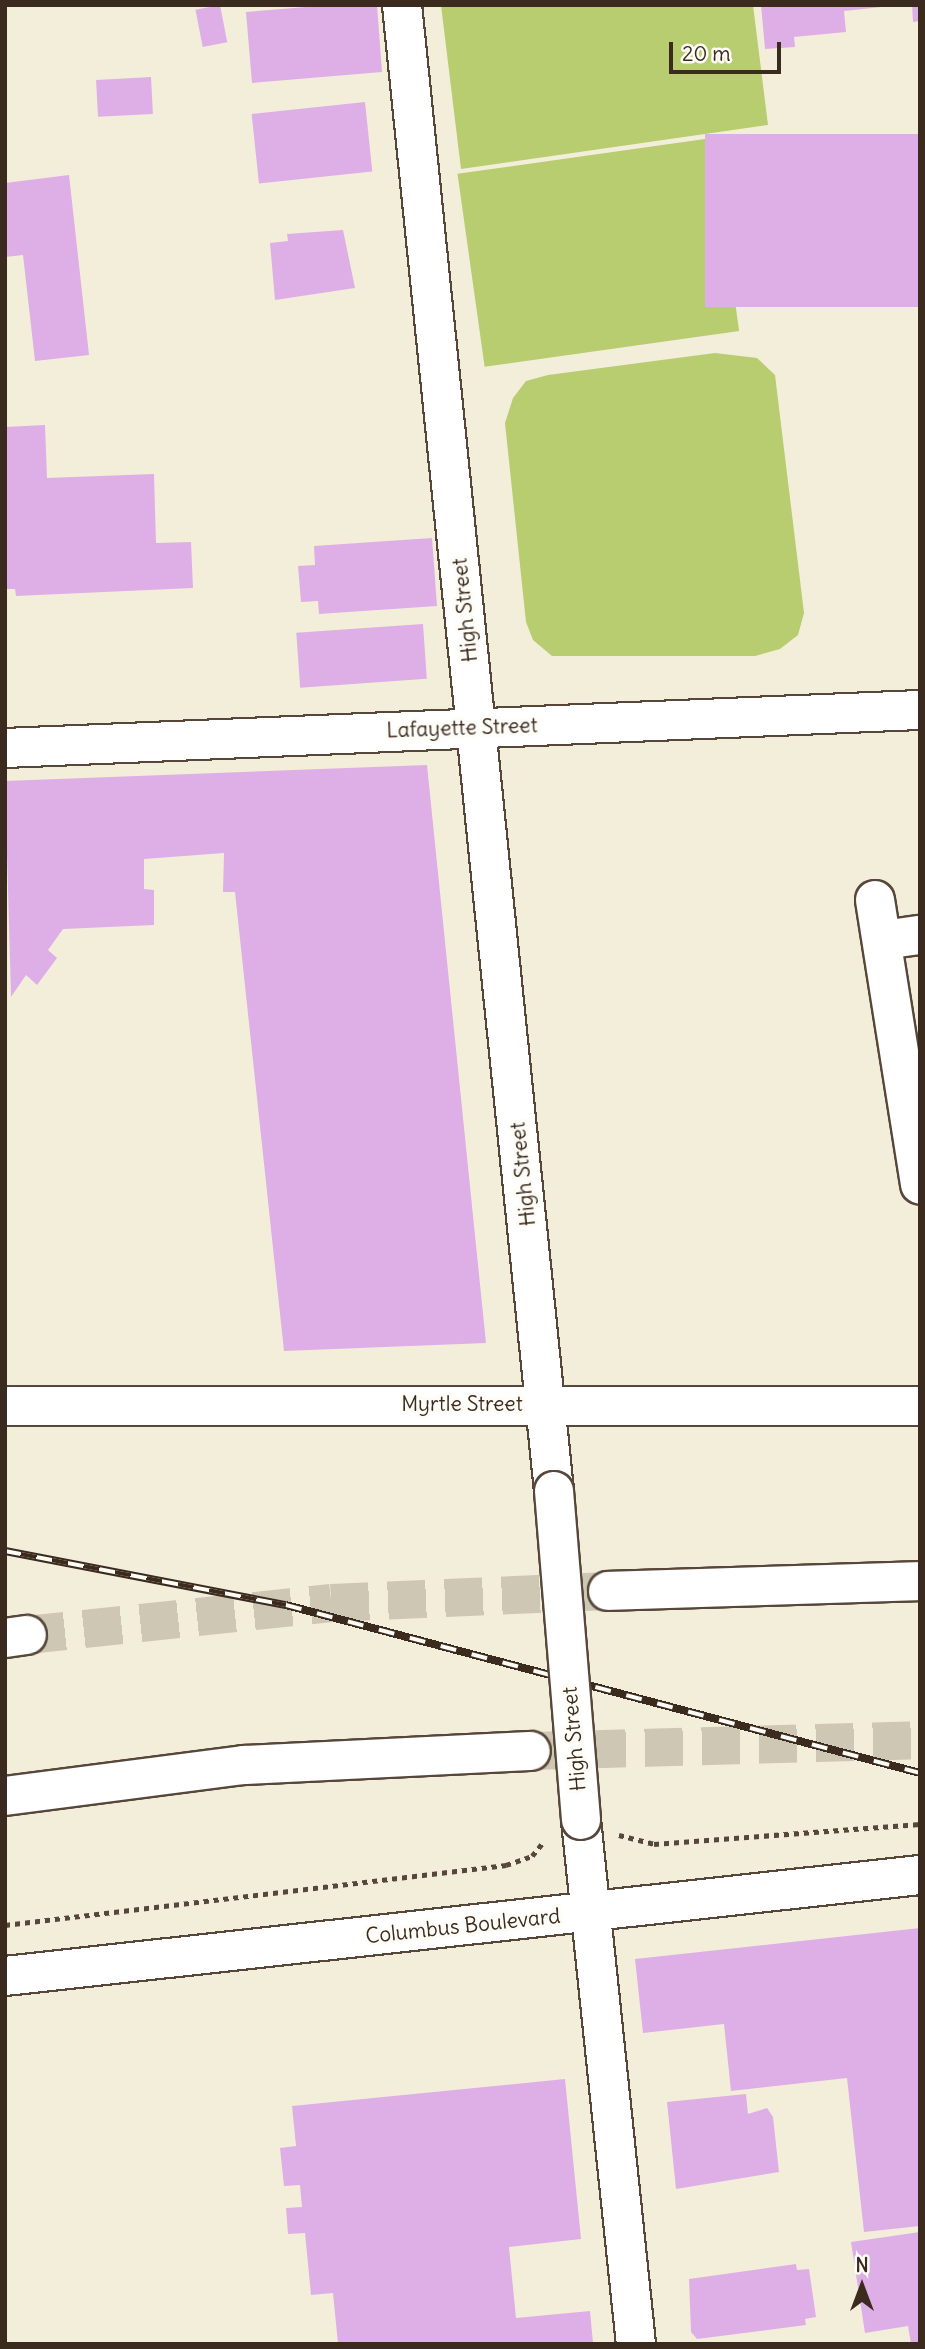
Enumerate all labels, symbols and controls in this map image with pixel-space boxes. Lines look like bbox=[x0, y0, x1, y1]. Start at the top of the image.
scale bar bbox=[673, 28, 785, 72]
text: 20 m bbox=[682, 40, 731, 67]
street label: High Street bbox=[447, 557, 483, 663]
street label: Lafayette Street bbox=[386, 713, 538, 743]
street label: High Street bbox=[505, 1121, 541, 1227]
street label: Myrtle Street bbox=[401, 1391, 523, 1417]
street label: High Street bbox=[557, 1686, 591, 1792]
street label: Columbus Boulevard bbox=[364, 1903, 562, 1949]
north arrow bbox=[827, 2251, 897, 2321]
text: N bbox=[855, 2253, 869, 2277]

